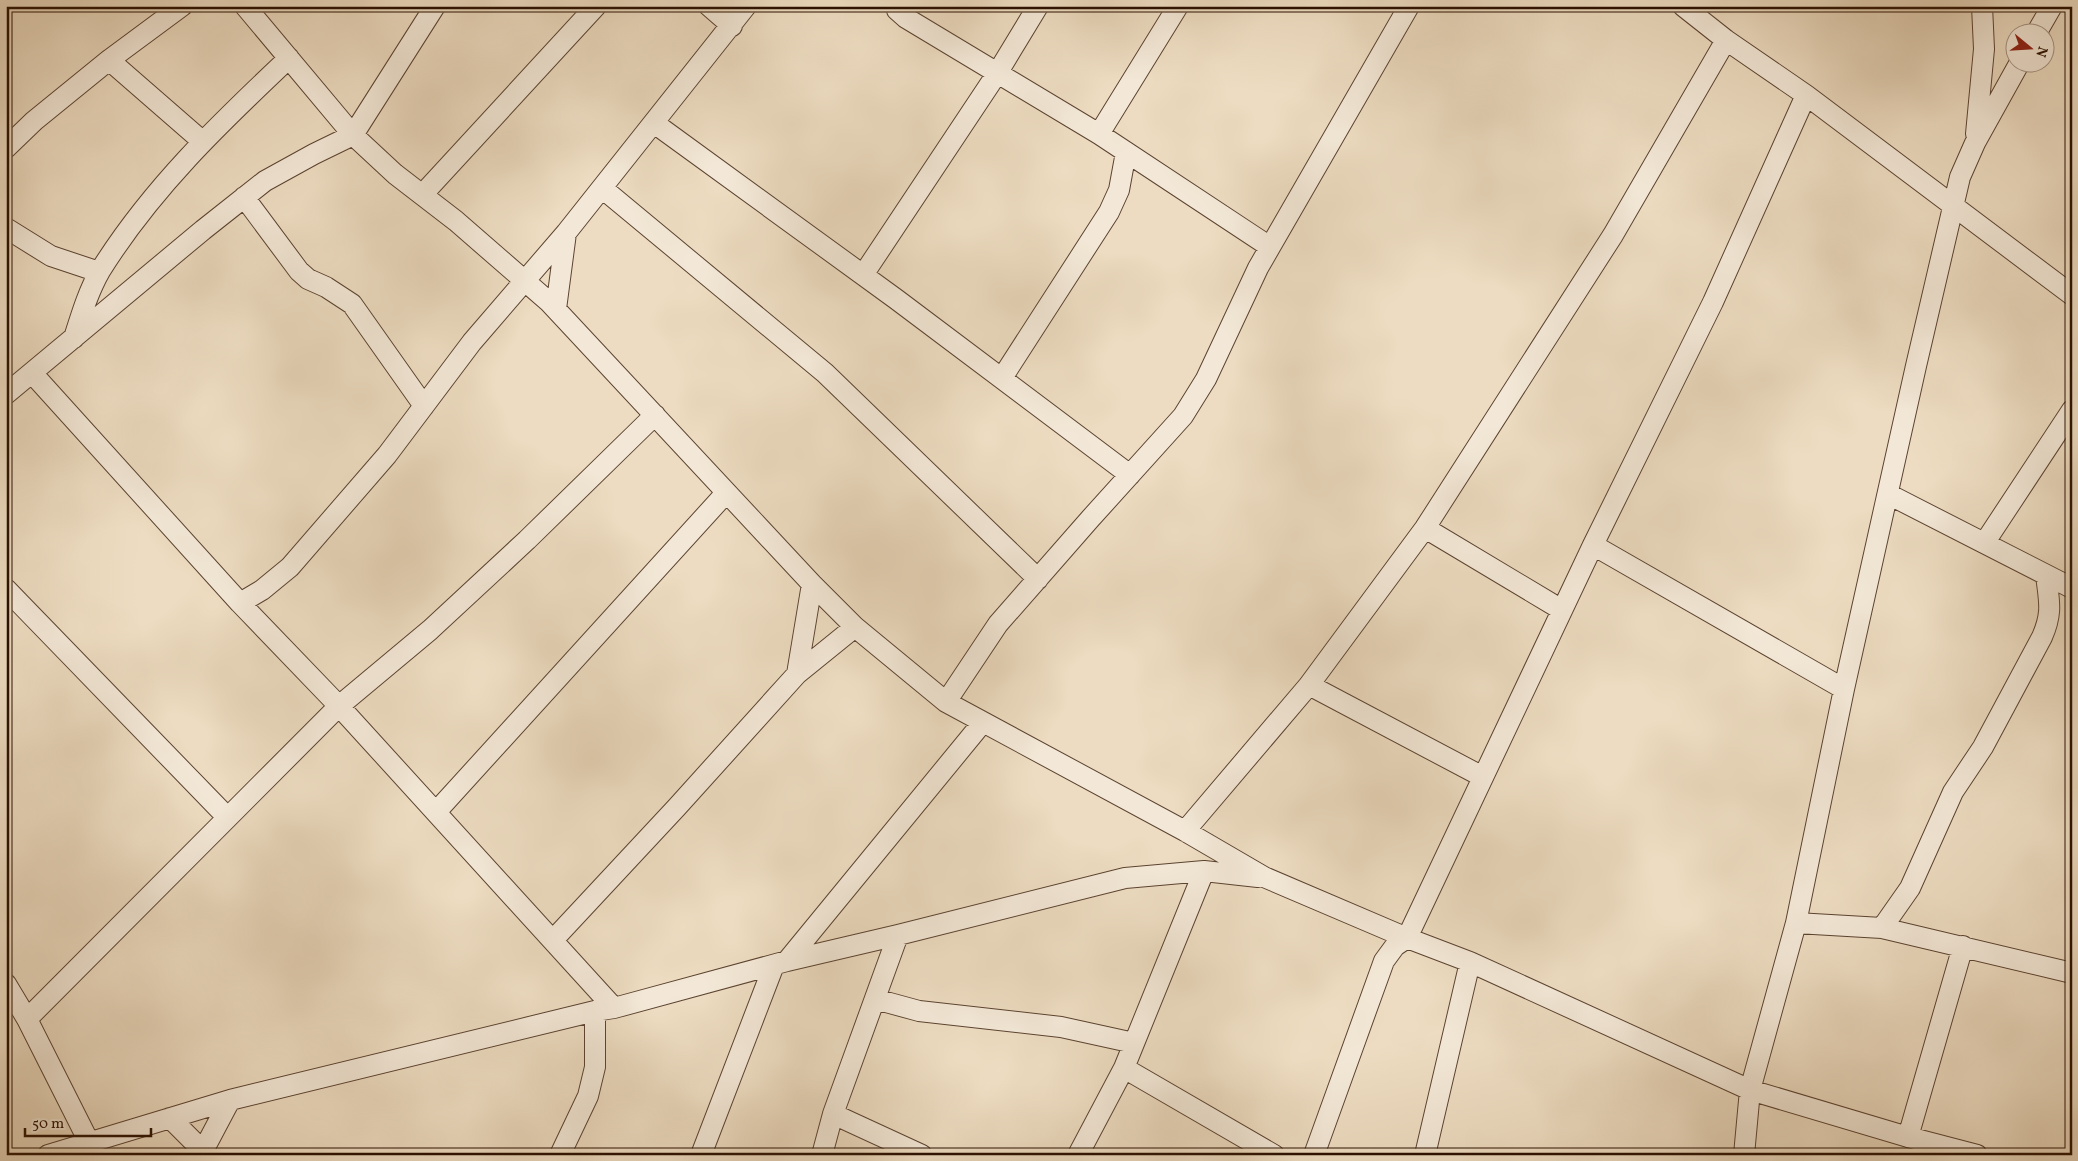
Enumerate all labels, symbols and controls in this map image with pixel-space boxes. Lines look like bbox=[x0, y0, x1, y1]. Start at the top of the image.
north arrow bbox=[2006, 22, 2056, 72]
text: N bbox=[2030, 44, 2052, 59]
scale bar bbox=[25, 1106, 151, 1138]
text: 50 m bbox=[32, 1114, 64, 1135]

